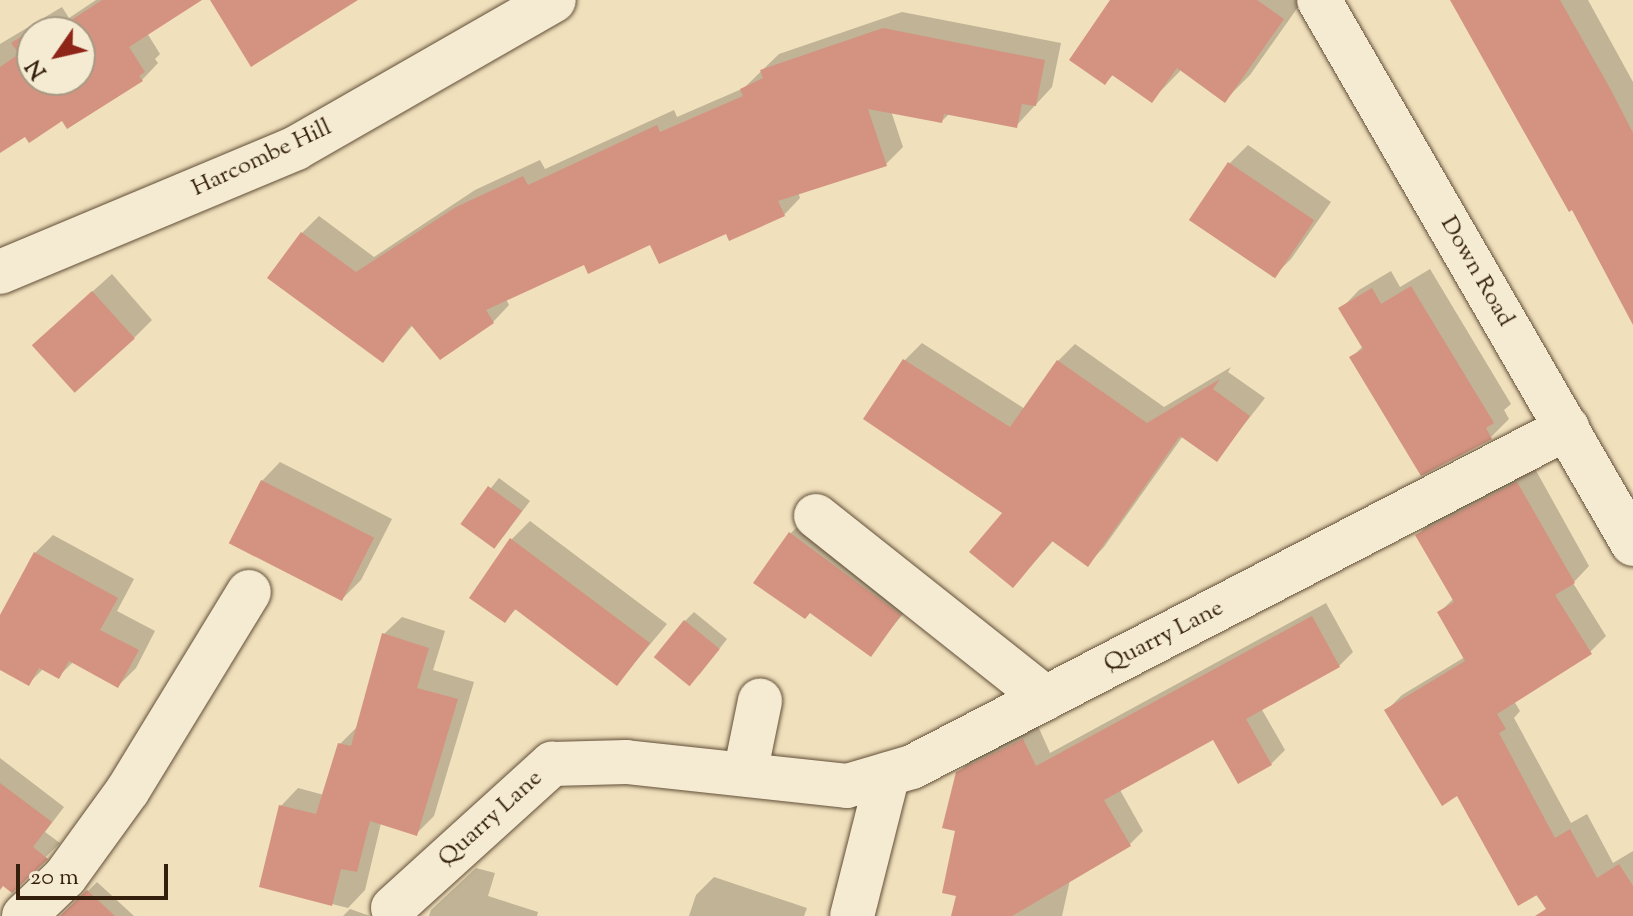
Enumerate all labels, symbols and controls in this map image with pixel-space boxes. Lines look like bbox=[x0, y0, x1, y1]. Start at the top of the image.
north arrow bbox=[16, 16, 96, 96]
text: N bbox=[20, 52, 56, 85]
street label: Harcombe Hill bbox=[188, 114, 336, 204]
street label: Down Road bbox=[1433, 212, 1519, 332]
street label: Quarry Lane bbox=[1099, 595, 1229, 679]
street label: Quarry Lane bbox=[433, 765, 549, 873]
scale bar bbox=[20, 848, 172, 898]
text: 20 m bbox=[30, 861, 79, 895]

